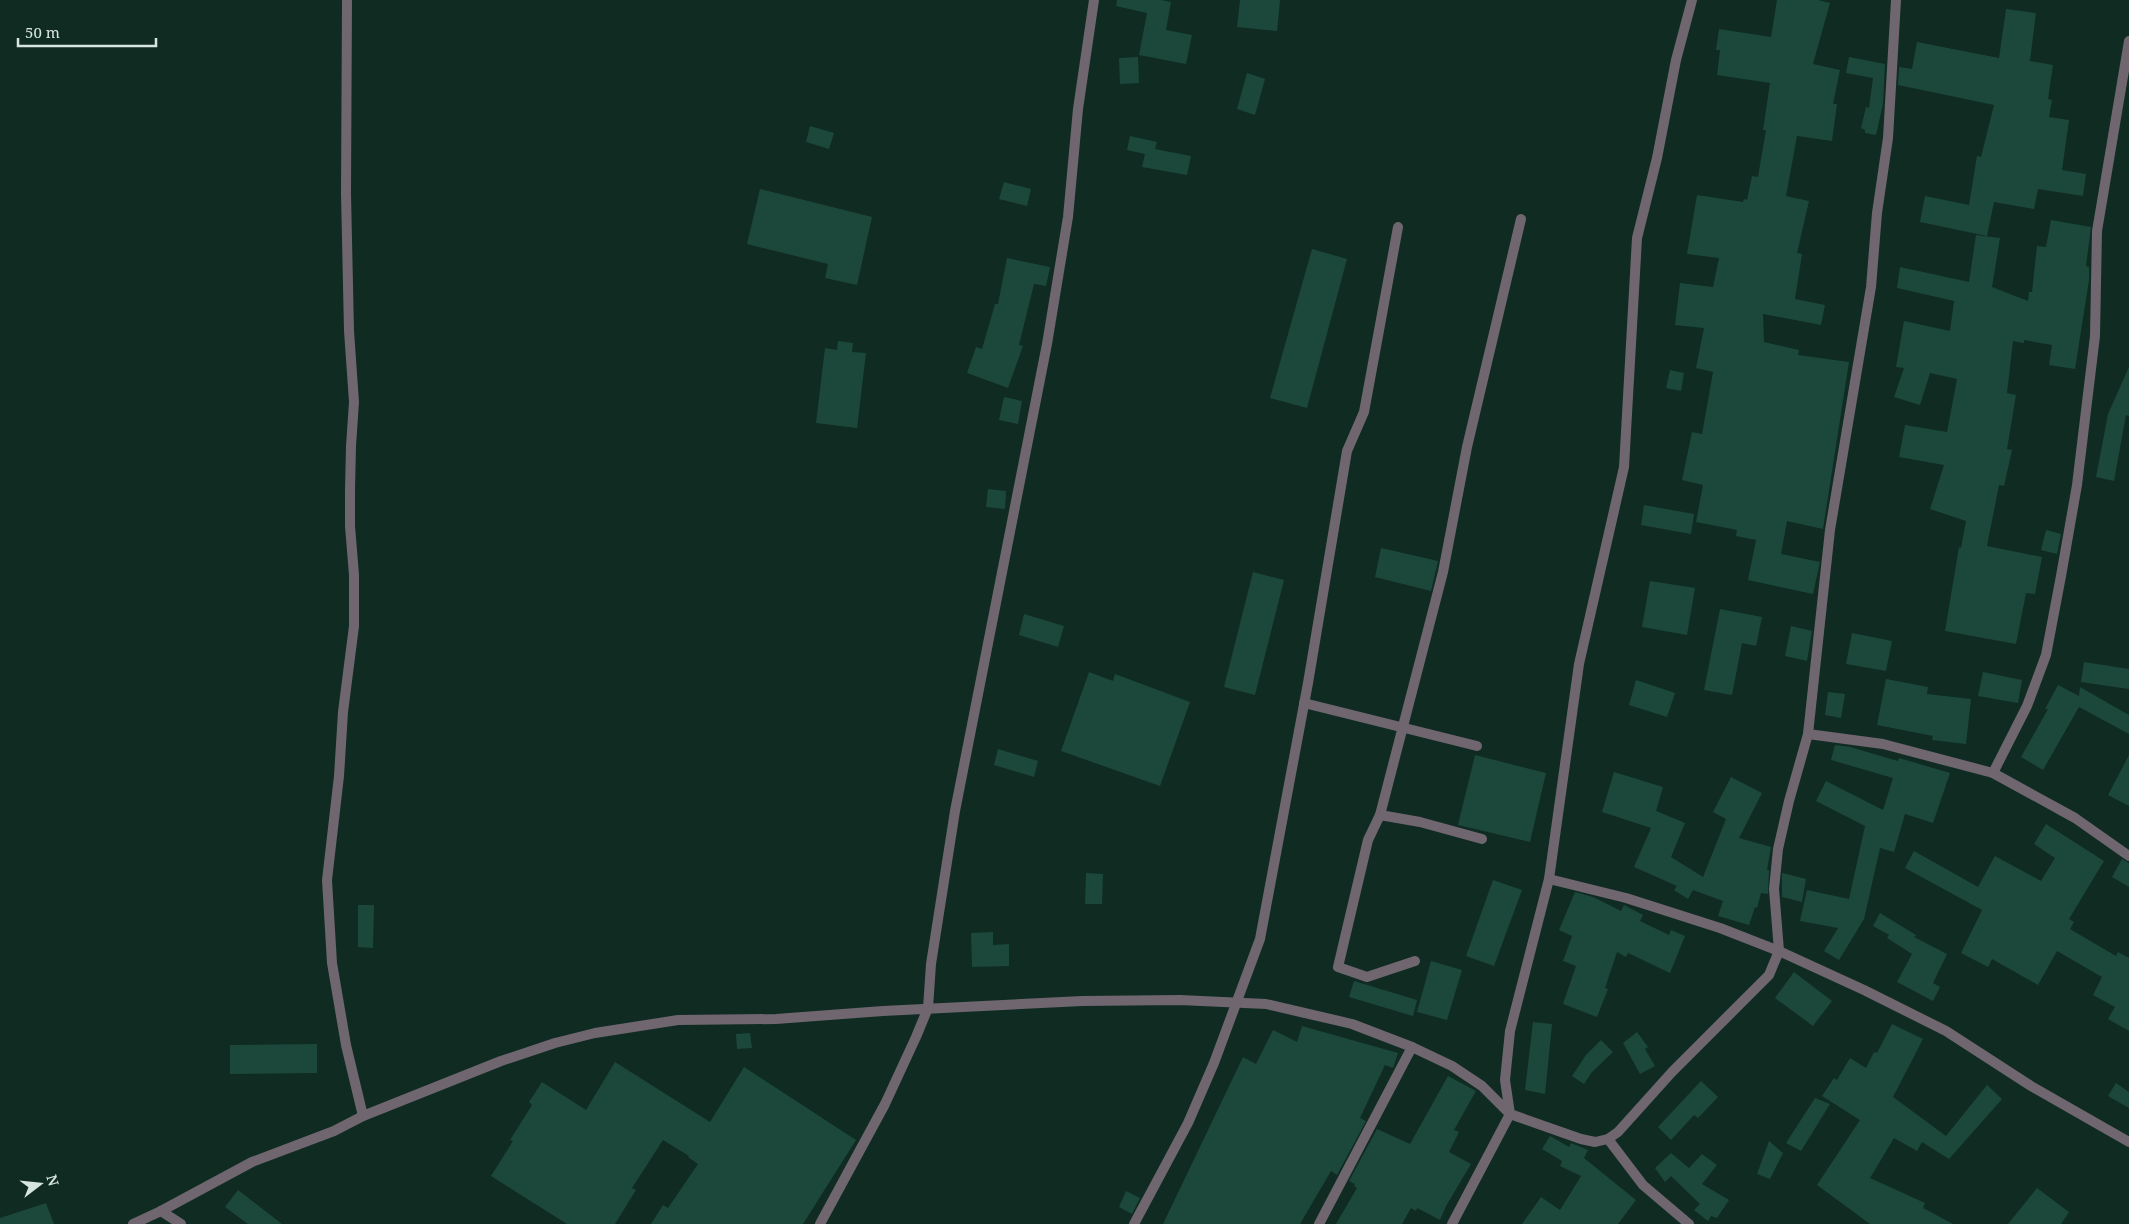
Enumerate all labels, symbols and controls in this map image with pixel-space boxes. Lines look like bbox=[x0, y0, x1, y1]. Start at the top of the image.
scale bar bbox=[18, 15, 155, 47]
text: 50 m bbox=[25, 22, 60, 42]
north arrow bbox=[15, 1159, 65, 1209]
text: N bbox=[42, 1172, 64, 1188]

